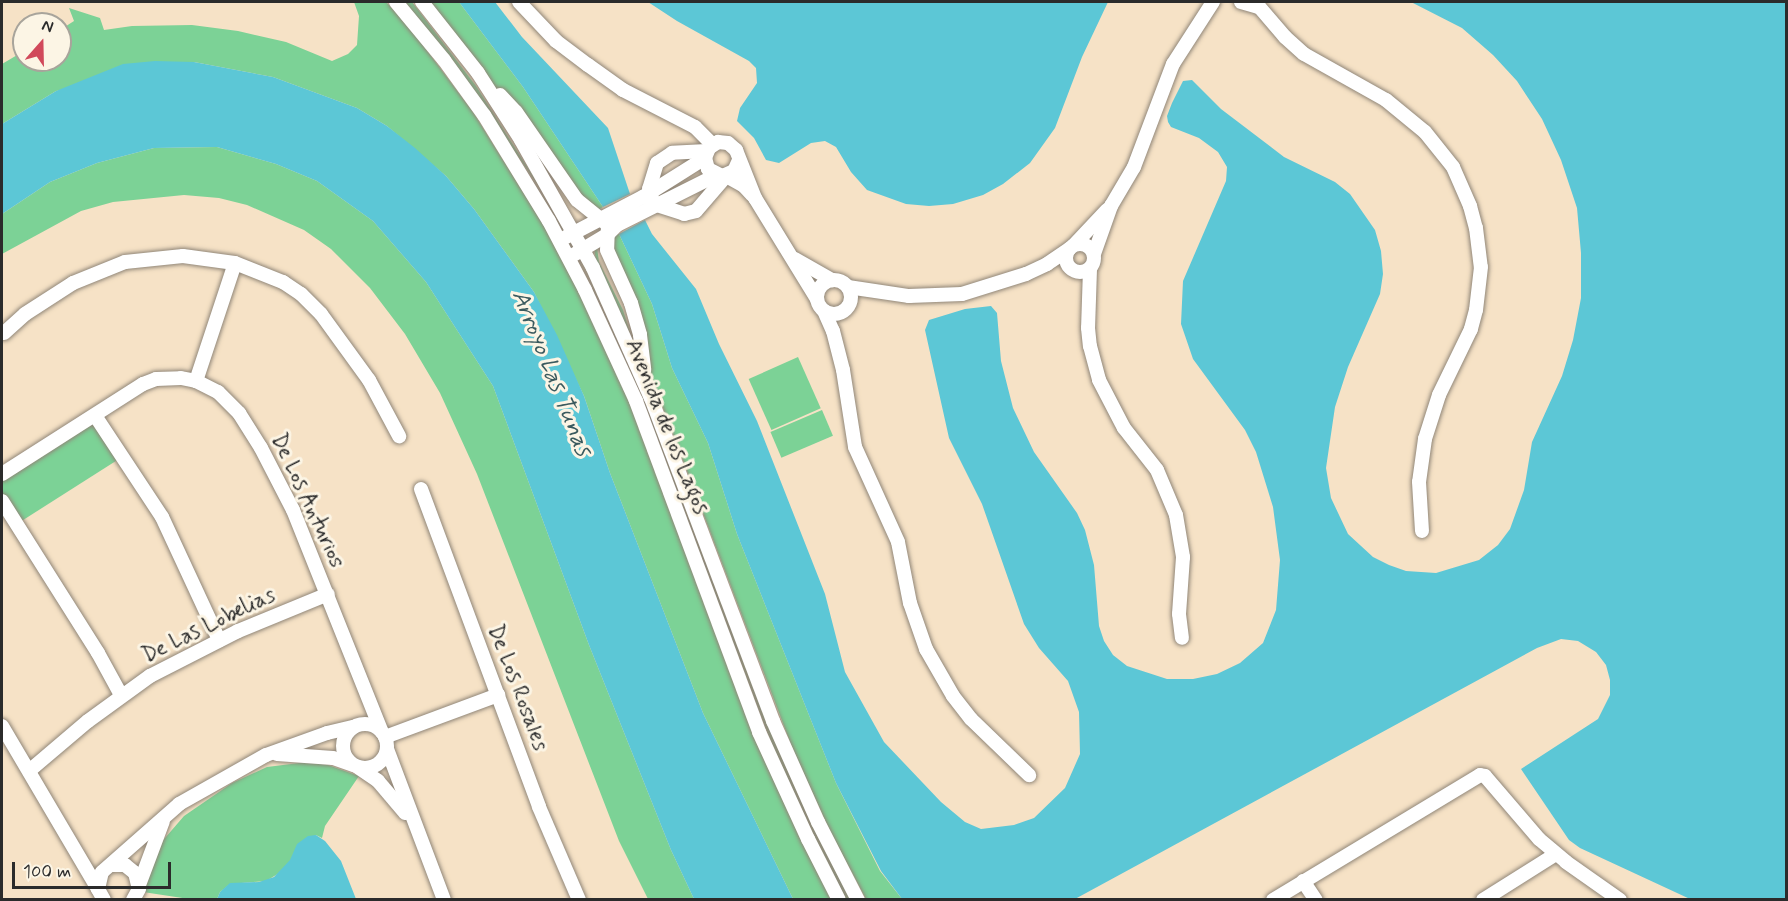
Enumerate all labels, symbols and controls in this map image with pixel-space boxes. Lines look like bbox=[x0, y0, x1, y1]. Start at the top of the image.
north arrow bbox=[12, 12, 72, 72]
text: N bbox=[39, 15, 56, 38]
water label: Arroyo Las Tunas bbox=[505, 287, 597, 459]
street label: Avenida de los Lagos bbox=[618, 334, 714, 520]
street label: De Los Anturios bbox=[263, 428, 351, 574]
street label: De Las Lobelias bbox=[136, 581, 282, 671]
street label: De Los Rosales bbox=[480, 619, 554, 757]
scale bar bbox=[15, 850, 174, 888]
text: 100 m bbox=[23, 860, 71, 884]

